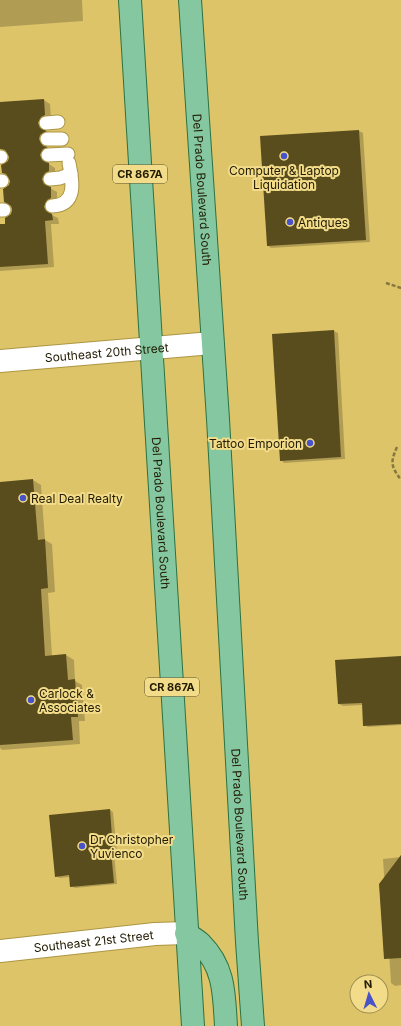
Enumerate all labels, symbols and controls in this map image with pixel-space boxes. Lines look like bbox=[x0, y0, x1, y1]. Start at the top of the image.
street label: Del Prado Boulevard South bbox=[190, 113, 215, 266]
marker: Computer & Laptop Liquidation bbox=[279, 151, 289, 161]
place label: Computer & Laptop Liquidation bbox=[229, 163, 339, 192]
road number: CR 867A bbox=[113, 165, 167, 183]
place label: Antiques bbox=[298, 215, 348, 230]
marker: Antiques bbox=[285, 217, 295, 227]
street label: Southeast 20th Street bbox=[44, 339, 169, 365]
place label: Tattoo Emporion bbox=[209, 436, 302, 451]
street label: Del Prado Boulevard South bbox=[149, 437, 174, 589]
marker: Tattoo Emporion bbox=[305, 438, 315, 448]
place label: Real Deal Realty bbox=[31, 491, 123, 506]
marker: Real Deal Realty bbox=[18, 493, 28, 503]
road number: CR 867A bbox=[145, 678, 199, 696]
place label: Carlock & Associates bbox=[39, 686, 101, 715]
marker: Carlock & Associates bbox=[26, 695, 36, 705]
street label: Del Prado Boulevard South bbox=[229, 748, 252, 901]
place label: Dr Christopher Yuvienco bbox=[90, 832, 174, 861]
marker: Dr Christopher Yuvienco bbox=[77, 841, 87, 851]
street label: Southeast 21st Street bbox=[33, 927, 154, 955]
north arrow bbox=[349, 974, 389, 1014]
text: N bbox=[363, 977, 373, 991]

